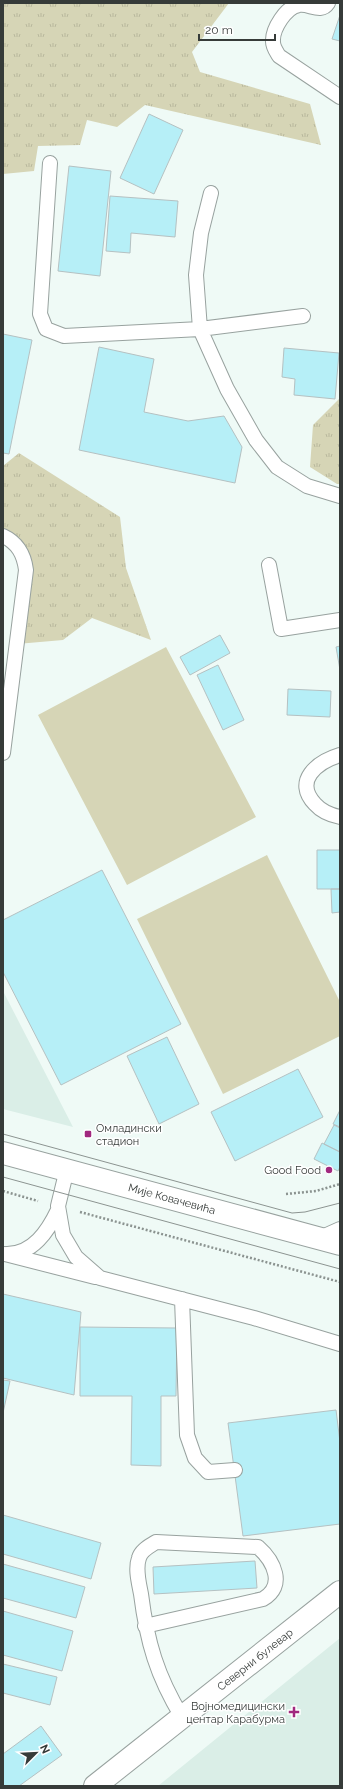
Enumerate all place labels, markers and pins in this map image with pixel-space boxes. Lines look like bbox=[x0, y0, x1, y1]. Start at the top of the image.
place label: Омладински стадион bbox=[96, 1122, 162, 1148]
marker: Омладински стадион bbox=[83, 1129, 93, 1139]
place label: Good Food bbox=[264, 1164, 321, 1177]
marker: Good Food bbox=[324, 1165, 334, 1175]
place label: Војномедицински центар Карабурма bbox=[186, 1700, 285, 1726]
marker: Војномедицински центар Карабурма bbox=[288, 1706, 300, 1718]

